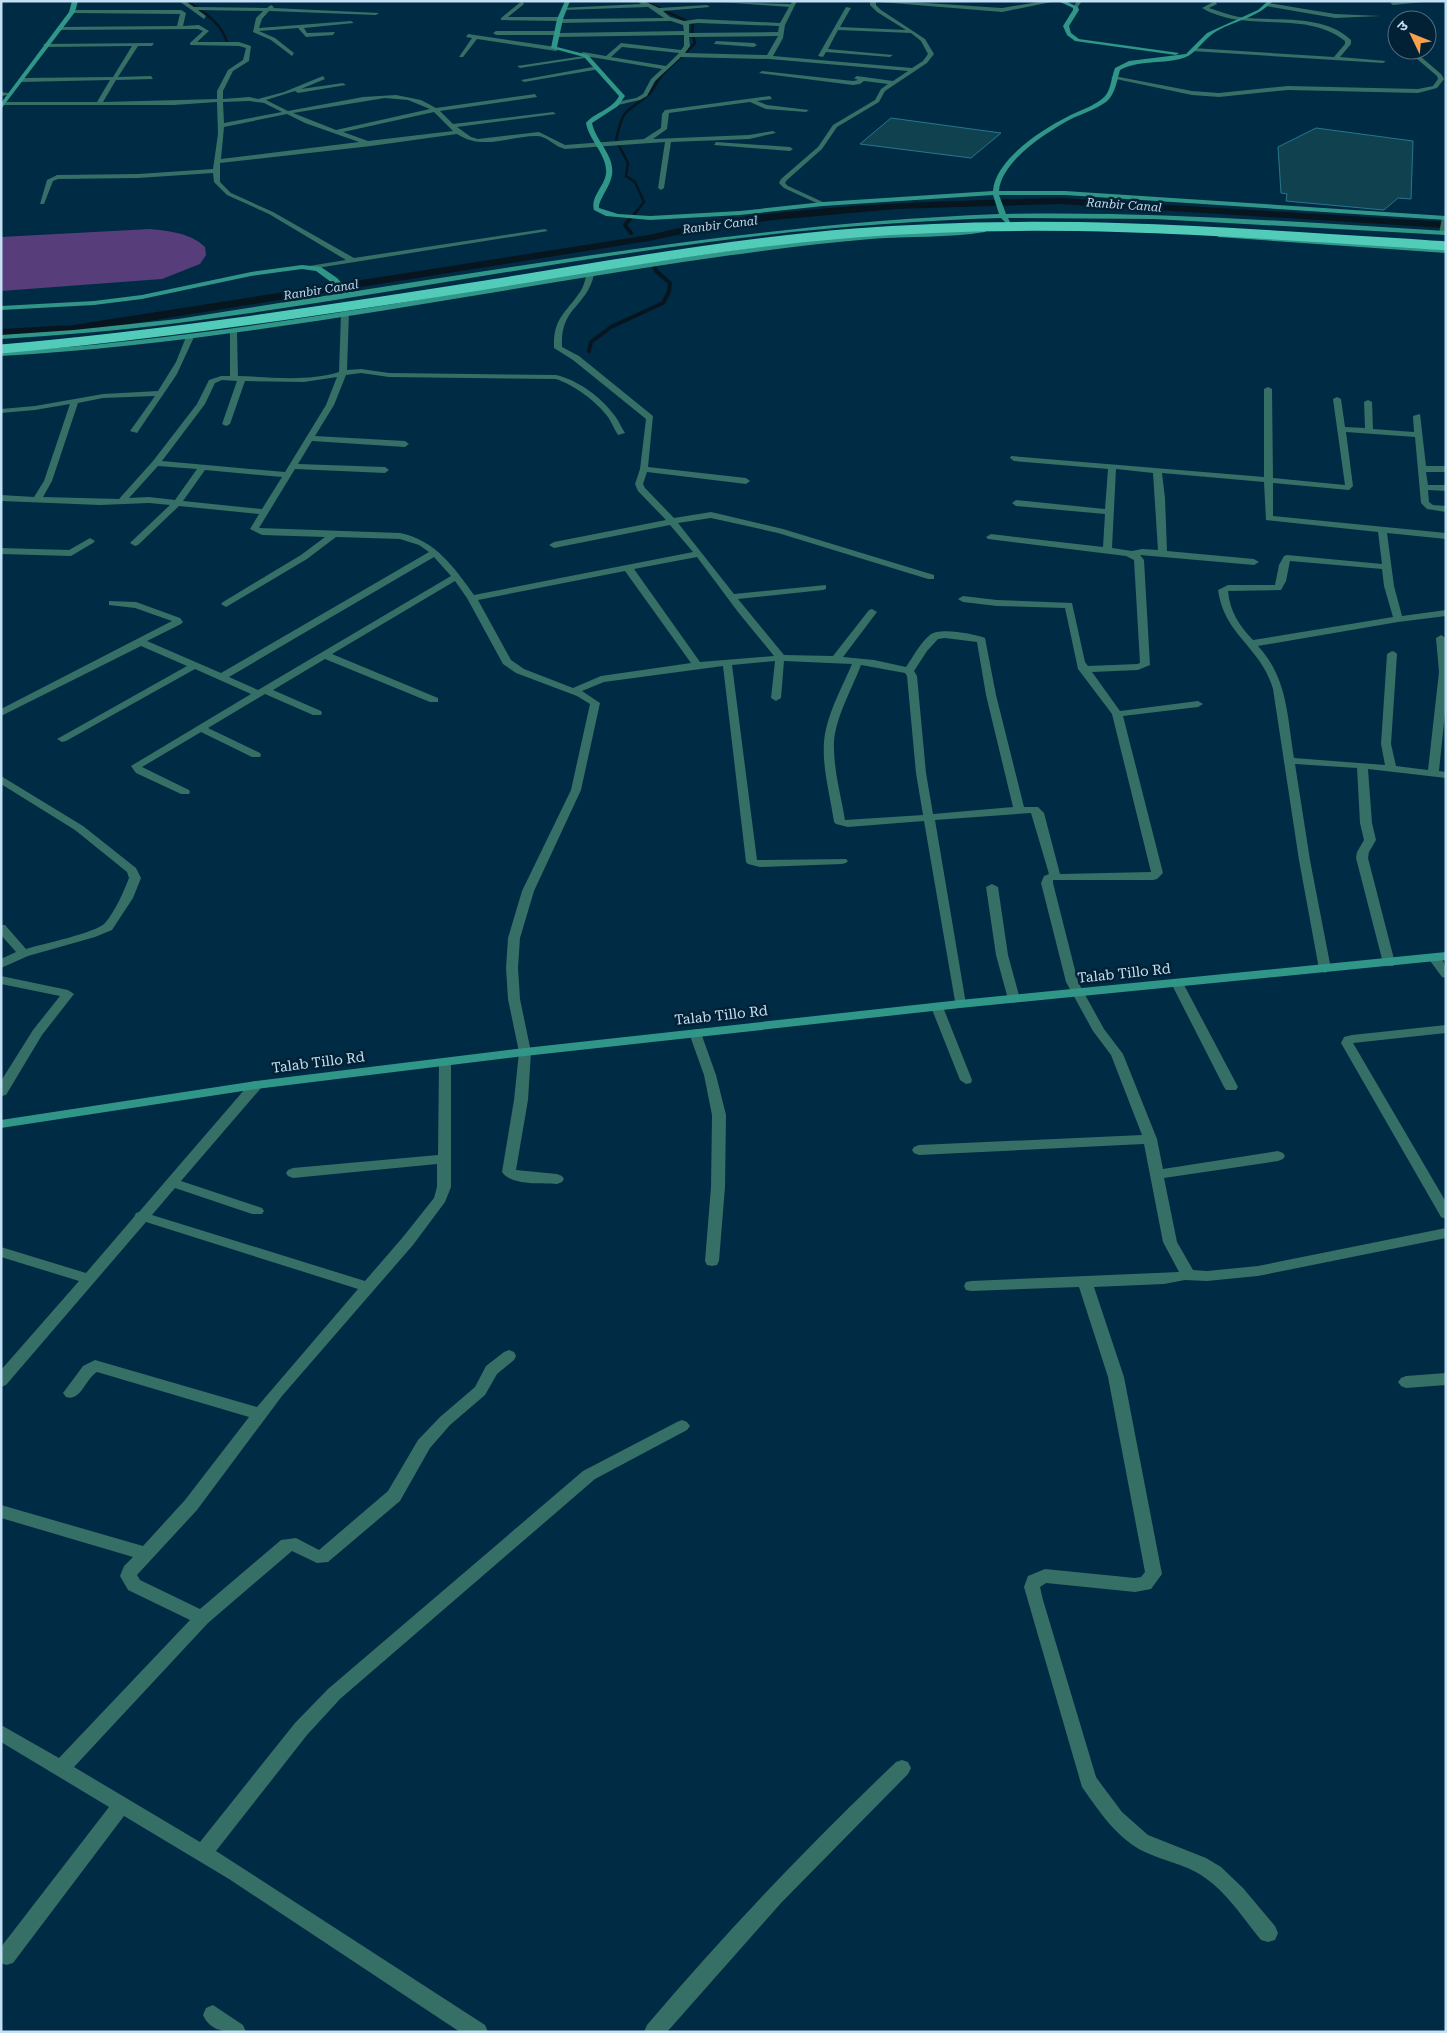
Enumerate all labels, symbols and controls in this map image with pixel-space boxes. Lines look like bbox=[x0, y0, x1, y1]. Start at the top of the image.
north arrow bbox=[1387, 10, 1437, 60]
text: उ bbox=[1394, 17, 1412, 35]
water label: Ranbir Canal bbox=[1085, 195, 1163, 215]
water label: Ranbir Canal bbox=[681, 213, 759, 237]
water label: Ranbir Canal bbox=[282, 277, 360, 303]
street label: Talab Tillo Rd bbox=[1077, 960, 1171, 986]
street label: Talab Tillo Rd bbox=[674, 1002, 768, 1028]
street label: Talab Tillo Rd bbox=[271, 1048, 365, 1076]

